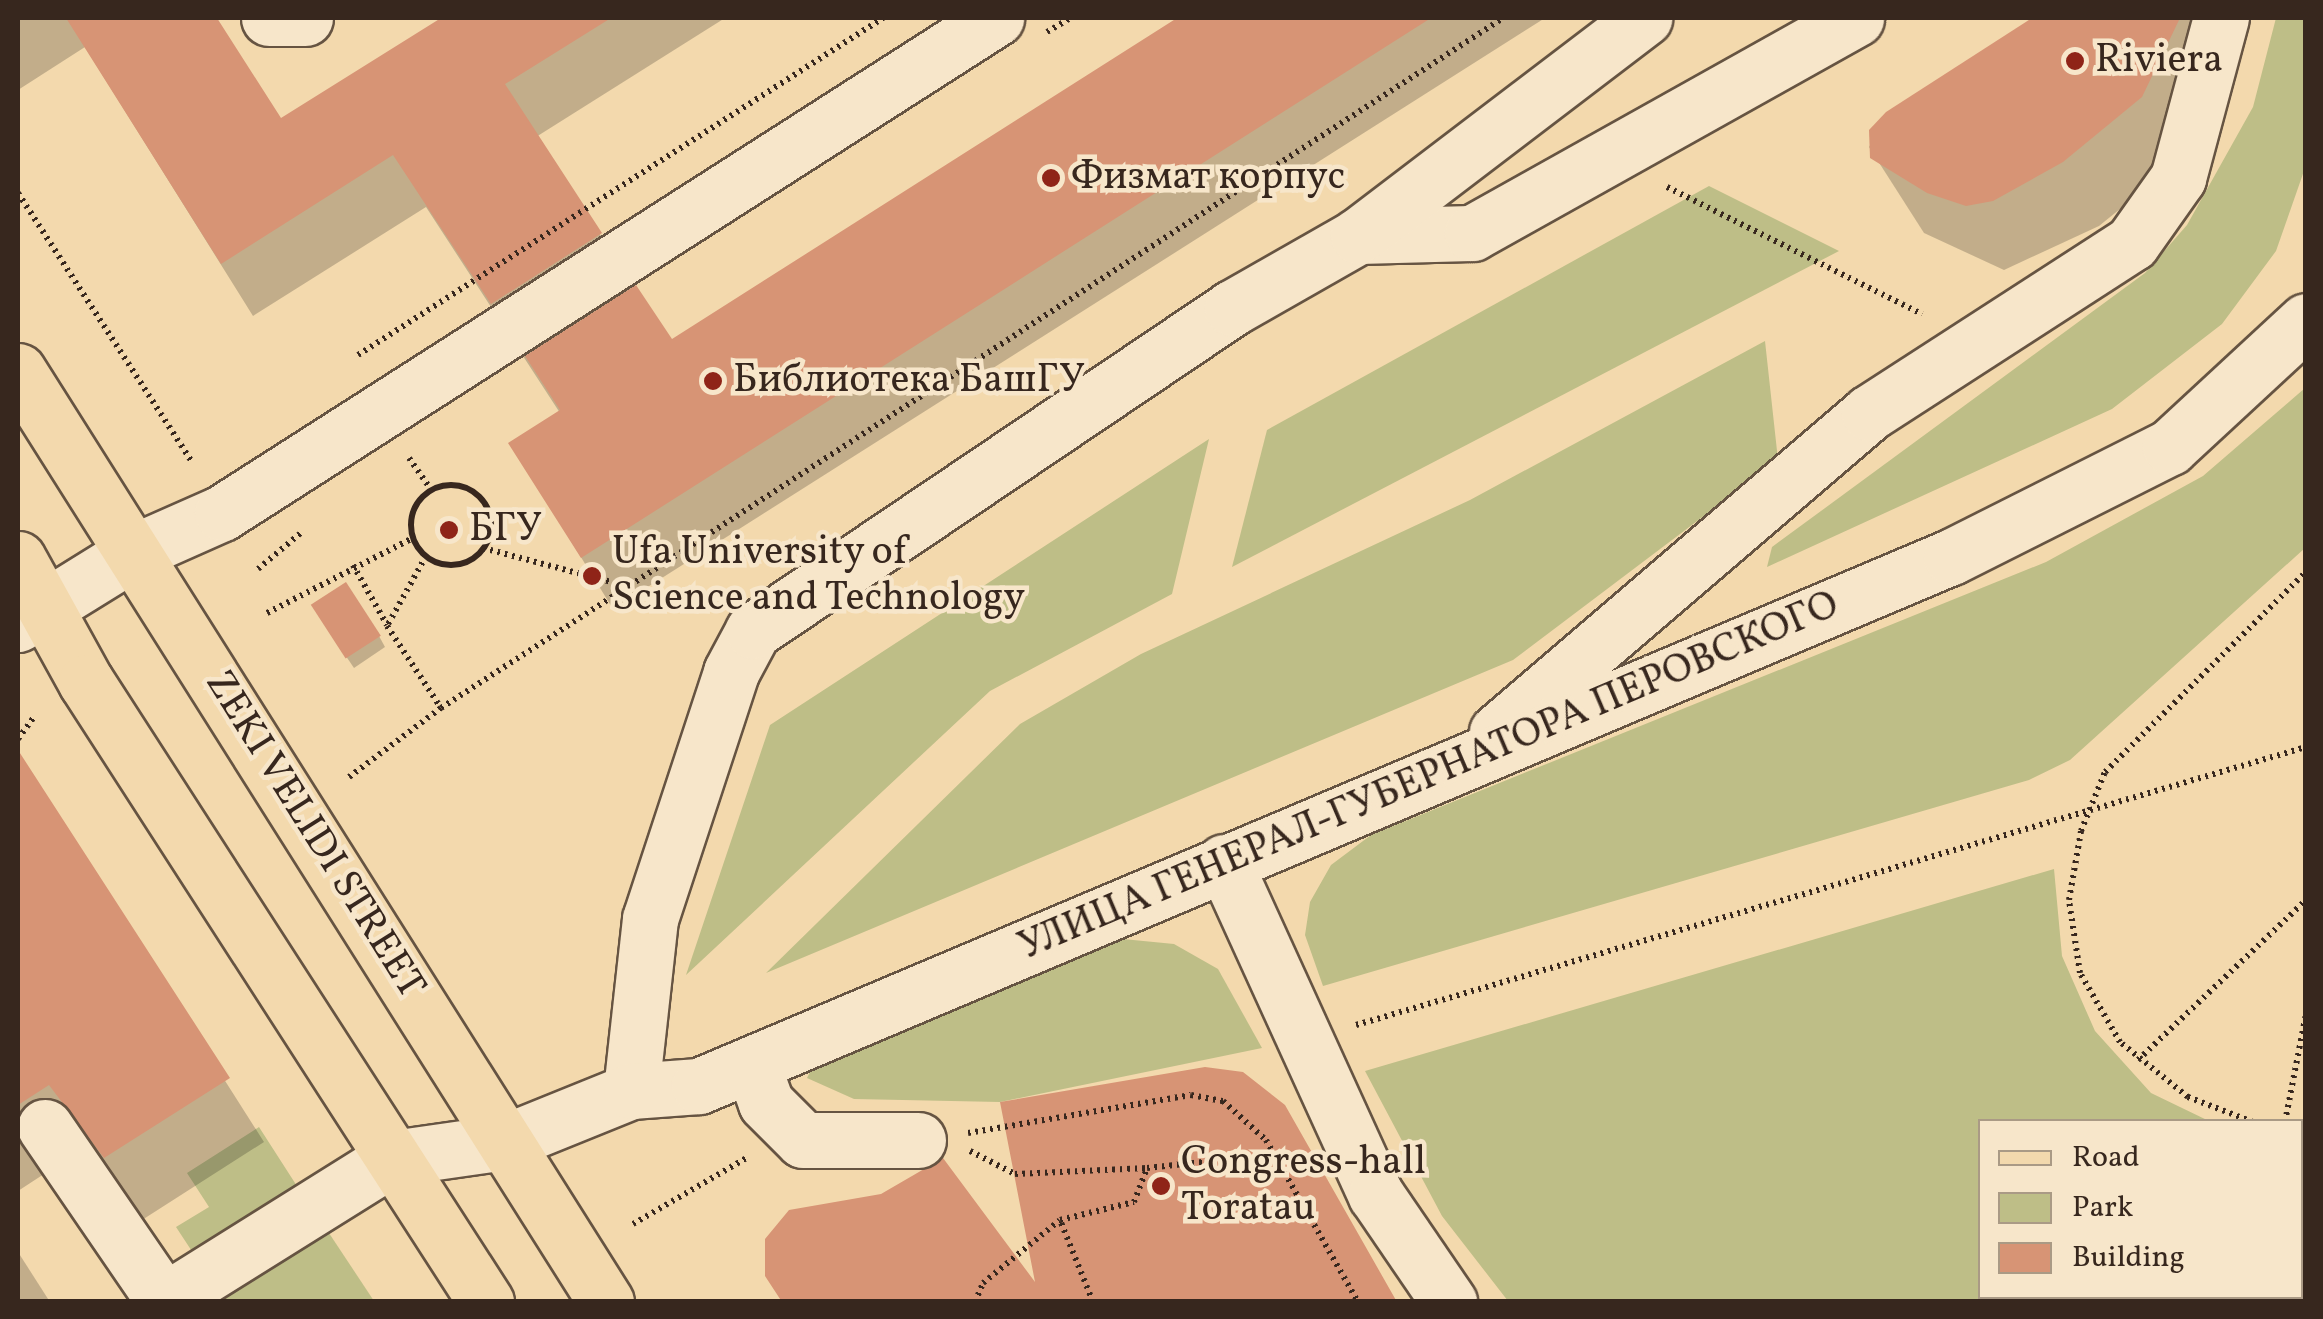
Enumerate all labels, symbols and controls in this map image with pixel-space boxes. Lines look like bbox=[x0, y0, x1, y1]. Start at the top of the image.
place label: Riviera bbox=[2095, 37, 2223, 85]
marker: Riviera bbox=[2064, 50, 2086, 72]
place label: Физмат корпус bbox=[1071, 154, 1345, 202]
marker: Физмат корпус bbox=[1040, 167, 1062, 189]
place label: Библиотека БашГУ bbox=[733, 357, 1085, 405]
marker: Библиотека БашГУ bbox=[702, 370, 724, 392]
place label: БГУ bbox=[469, 506, 542, 554]
marker: БГУ bbox=[438, 519, 460, 541]
place label: Ufa University of Science and Technology bbox=[612, 529, 1026, 623]
marker: Ufa University of Science and Technology bbox=[581, 565, 603, 587]
street label: УЛИЦА ГЕНЕРАЛ-ГУБЕРНАТОРА ПЕРОВСКОГО bbox=[1012, 582, 1846, 972]
street label: ZEKI VELIDI STREET bbox=[193, 662, 435, 1008]
legend bbox=[1978, 1119, 2303, 1299]
text: Road bbox=[2072, 1137, 2140, 1179]
place label: Congress-hall Toratau bbox=[1181, 1139, 1426, 1233]
marker: Congress-hall Toratau bbox=[1150, 1175, 1172, 1197]
text: Park bbox=[2072, 1187, 2133, 1229]
text: Building bbox=[2072, 1237, 2185, 1279]

